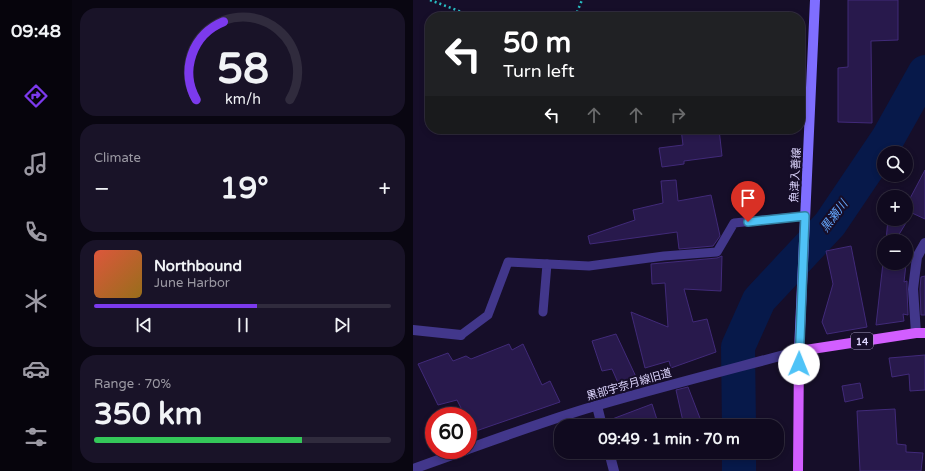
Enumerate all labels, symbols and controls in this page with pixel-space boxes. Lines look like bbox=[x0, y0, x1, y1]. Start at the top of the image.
text: 09:48 bbox=[11, 20, 61, 42]
text: 50 m bbox=[503, 26, 571, 60]
icon: left bbox=[437, 28, 489, 80]
text: 58 bbox=[216, 45, 269, 95]
text: Turn left bbox=[503, 60, 575, 82]
icon: directions bbox=[22, 82, 50, 110]
text: km/h bbox=[225, 90, 260, 107]
icon: left bbox=[541, 104, 563, 126]
icon: ahead bbox=[583, 104, 605, 126]
icon: ahead bbox=[625, 104, 647, 126]
icon: right bbox=[667, 104, 689, 126]
map controls bbox=[877, 146, 913, 270]
button: search bbox=[877, 146, 913, 182]
street label: 魚津入善線 bbox=[788, 147, 803, 203]
icon: music bbox=[22, 150, 50, 178]
text: Climate bbox=[94, 150, 141, 166]
text: 19° bbox=[220, 170, 269, 207]
text: − bbox=[94, 176, 110, 202]
text: + bbox=[379, 176, 391, 202]
pin bbox=[731, 181, 765, 222]
icon: arrive bbox=[737, 187, 759, 209]
button: + bbox=[877, 190, 913, 226]
water label: 黒瀬川 bbox=[818, 196, 852, 235]
icon: phone bbox=[22, 218, 50, 246]
button: − bbox=[877, 234, 913, 270]
text: Northbound bbox=[154, 257, 242, 275]
text: June Harbor bbox=[154, 275, 230, 291]
icon: climate bbox=[22, 287, 50, 315]
icon: previous bbox=[133, 314, 155, 336]
icon: pause bbox=[232, 314, 254, 336]
icon: next bbox=[331, 314, 353, 336]
road number: 14 bbox=[851, 333, 873, 349]
position arrow bbox=[778, 343, 820, 385]
icon: car bbox=[22, 355, 50, 383]
street label: 黒部宇奈月線旧道 bbox=[585, 366, 673, 403]
text: Range · 70% bbox=[94, 376, 171, 392]
text: 350 km bbox=[94, 396, 202, 433]
speed limit sign: 60 bbox=[425, 407, 477, 459]
icon: filters bbox=[22, 423, 50, 451]
text: 09:49 · 1 min · 70 m bbox=[598, 430, 740, 448]

